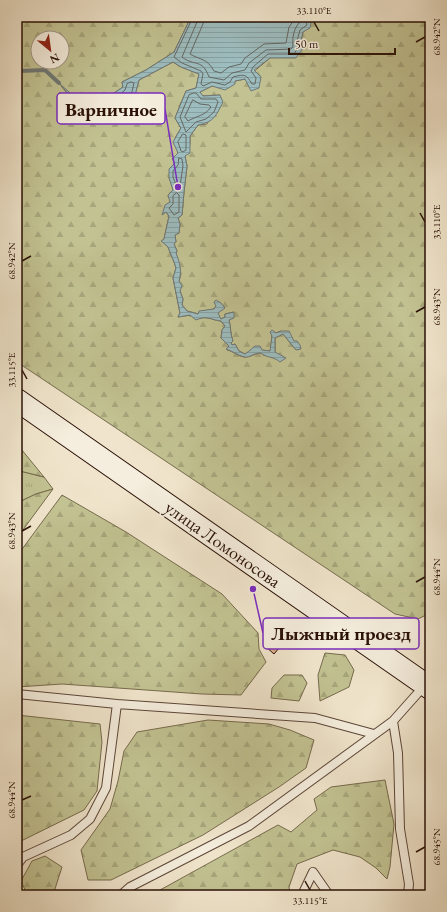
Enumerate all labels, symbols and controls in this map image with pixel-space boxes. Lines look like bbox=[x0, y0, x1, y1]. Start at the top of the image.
text: 33.110°E bbox=[297, 4, 332, 17]
text: 68.942°N bbox=[430, 18, 443, 56]
north arrow bbox=[30, 30, 70, 70]
scale bar bbox=[289, 30, 395, 56]
text: 50 m bbox=[295, 36, 319, 52]
text: N bbox=[47, 50, 62, 67]
callout: Варничное bbox=[57, 93, 165, 124]
text: Варничное bbox=[65, 97, 157, 122]
text: 33.110°E bbox=[430, 204, 443, 239]
text: 68.942°N bbox=[5, 242, 18, 280]
text: 68.943°N bbox=[430, 288, 443, 326]
text: 33.115°E bbox=[5, 352, 18, 387]
street label: улица Ломоносова bbox=[161, 495, 286, 593]
text: 68.943°N bbox=[5, 512, 18, 550]
text: 68.944°N bbox=[430, 558, 443, 596]
callout: Лыжный проезд bbox=[263, 618, 419, 649]
text: Лыжный проезд bbox=[271, 621, 411, 646]
text: 68.944°N bbox=[5, 781, 18, 819]
text: 68.945°N bbox=[430, 828, 443, 866]
text: 33.115°E bbox=[293, 894, 328, 907]

